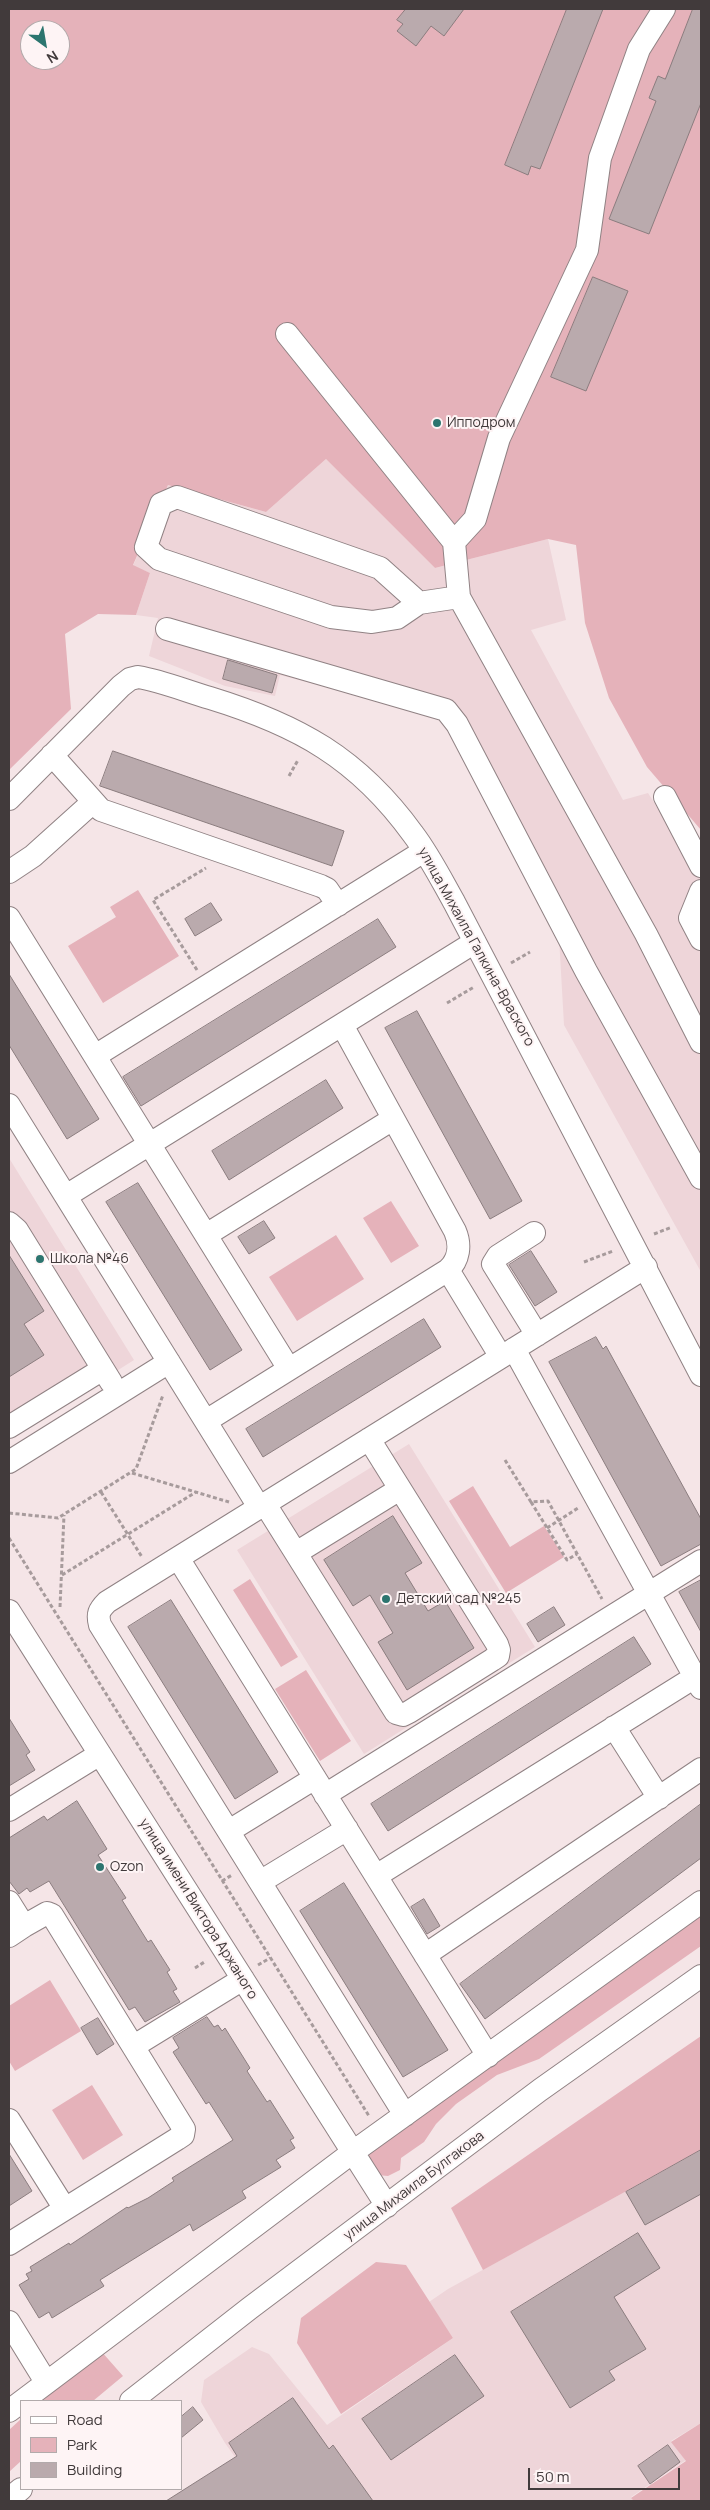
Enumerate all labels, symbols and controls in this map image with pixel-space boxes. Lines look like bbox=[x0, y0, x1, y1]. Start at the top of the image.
north arrow bbox=[20, 20, 70, 70]
text: N bbox=[43, 47, 62, 68]
place label: Ипподром bbox=[447, 415, 515, 431]
marker: Ипподром bbox=[431, 417, 443, 429]
street label: улица Михаила Галкина-Враского bbox=[414, 845, 538, 1049]
place label: Школа №46 bbox=[50, 1251, 129, 1267]
marker: Школа №46 bbox=[34, 1253, 46, 1265]
place label: Детский сад №245 bbox=[396, 1591, 521, 1607]
marker: Детский сад №245 bbox=[380, 1593, 392, 1605]
street label: улица имени Виктора Аржаного bbox=[135, 1815, 261, 2003]
place label: Ozon bbox=[110, 1859, 144, 1875]
marker: Ozon bbox=[94, 1861, 106, 1873]
street label: улица Михаила Булгакова bbox=[340, 2128, 488, 2244]
legend bbox=[20, 2400, 182, 2490]
text: Road bbox=[67, 2409, 103, 2430]
text: Park bbox=[67, 2434, 97, 2455]
scale bar bbox=[530, 2458, 682, 2490]
text: Building bbox=[67, 2459, 122, 2480]
text: 50 m bbox=[536, 2466, 570, 2487]

